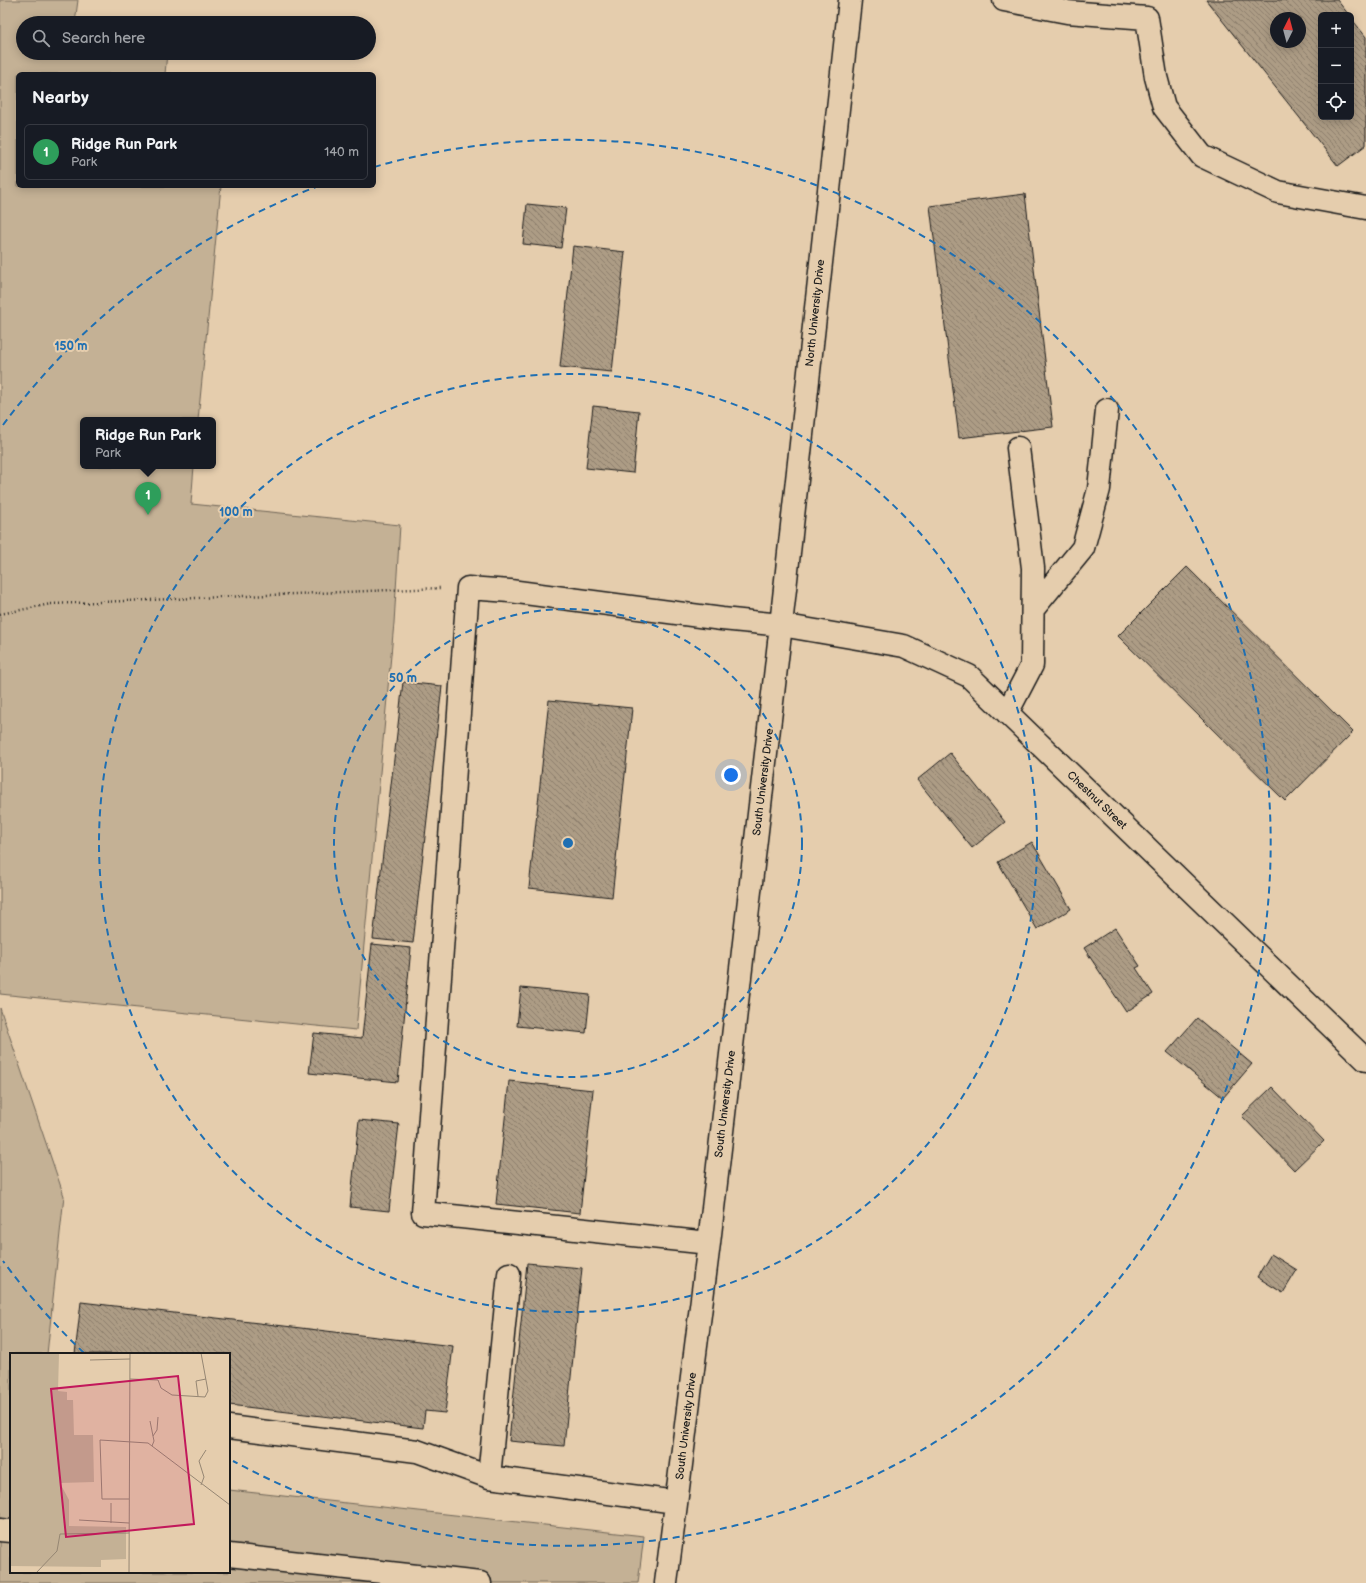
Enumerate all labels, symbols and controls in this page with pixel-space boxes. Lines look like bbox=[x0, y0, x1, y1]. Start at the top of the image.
north arrow bbox=[1270, 12, 1306, 48]
map controls bbox=[1318, 12, 1354, 120]
button: + bbox=[1318, 12, 1354, 48]
search box bbox=[16, 16, 376, 60]
icon: search bbox=[30, 27, 52, 49]
text: Search here bbox=[62, 29, 145, 48]
button: − bbox=[1318, 48, 1354, 84]
button: locate bbox=[1318, 84, 1354, 120]
text: Nearby bbox=[32, 88, 89, 108]
text: Ridge Run Park bbox=[71, 135, 177, 154]
text: 1 bbox=[43, 144, 49, 160]
text: 140 m bbox=[324, 144, 359, 160]
text: Park bbox=[71, 154, 97, 170]
street label: North University Drive bbox=[803, 258, 827, 367]
text: 150 m bbox=[55, 339, 87, 354]
popup bbox=[80, 417, 216, 469]
text: Ridge Run Park bbox=[95, 426, 201, 445]
text: Park bbox=[95, 445, 121, 461]
pin: 1 bbox=[135, 482, 161, 515]
text: 100 m bbox=[219, 505, 253, 520]
text: 50 m bbox=[389, 671, 417, 686]
street label: South University Drive bbox=[750, 727, 776, 836]
your location bbox=[721, 765, 741, 785]
street label: Chestnut Street bbox=[1064, 768, 1130, 832]
centre of rings bbox=[561, 836, 575, 850]
street label: South University Drive bbox=[712, 1049, 738, 1158]
inset map bbox=[10, 1353, 230, 1573]
street label: South University Drive bbox=[673, 1371, 699, 1480]

